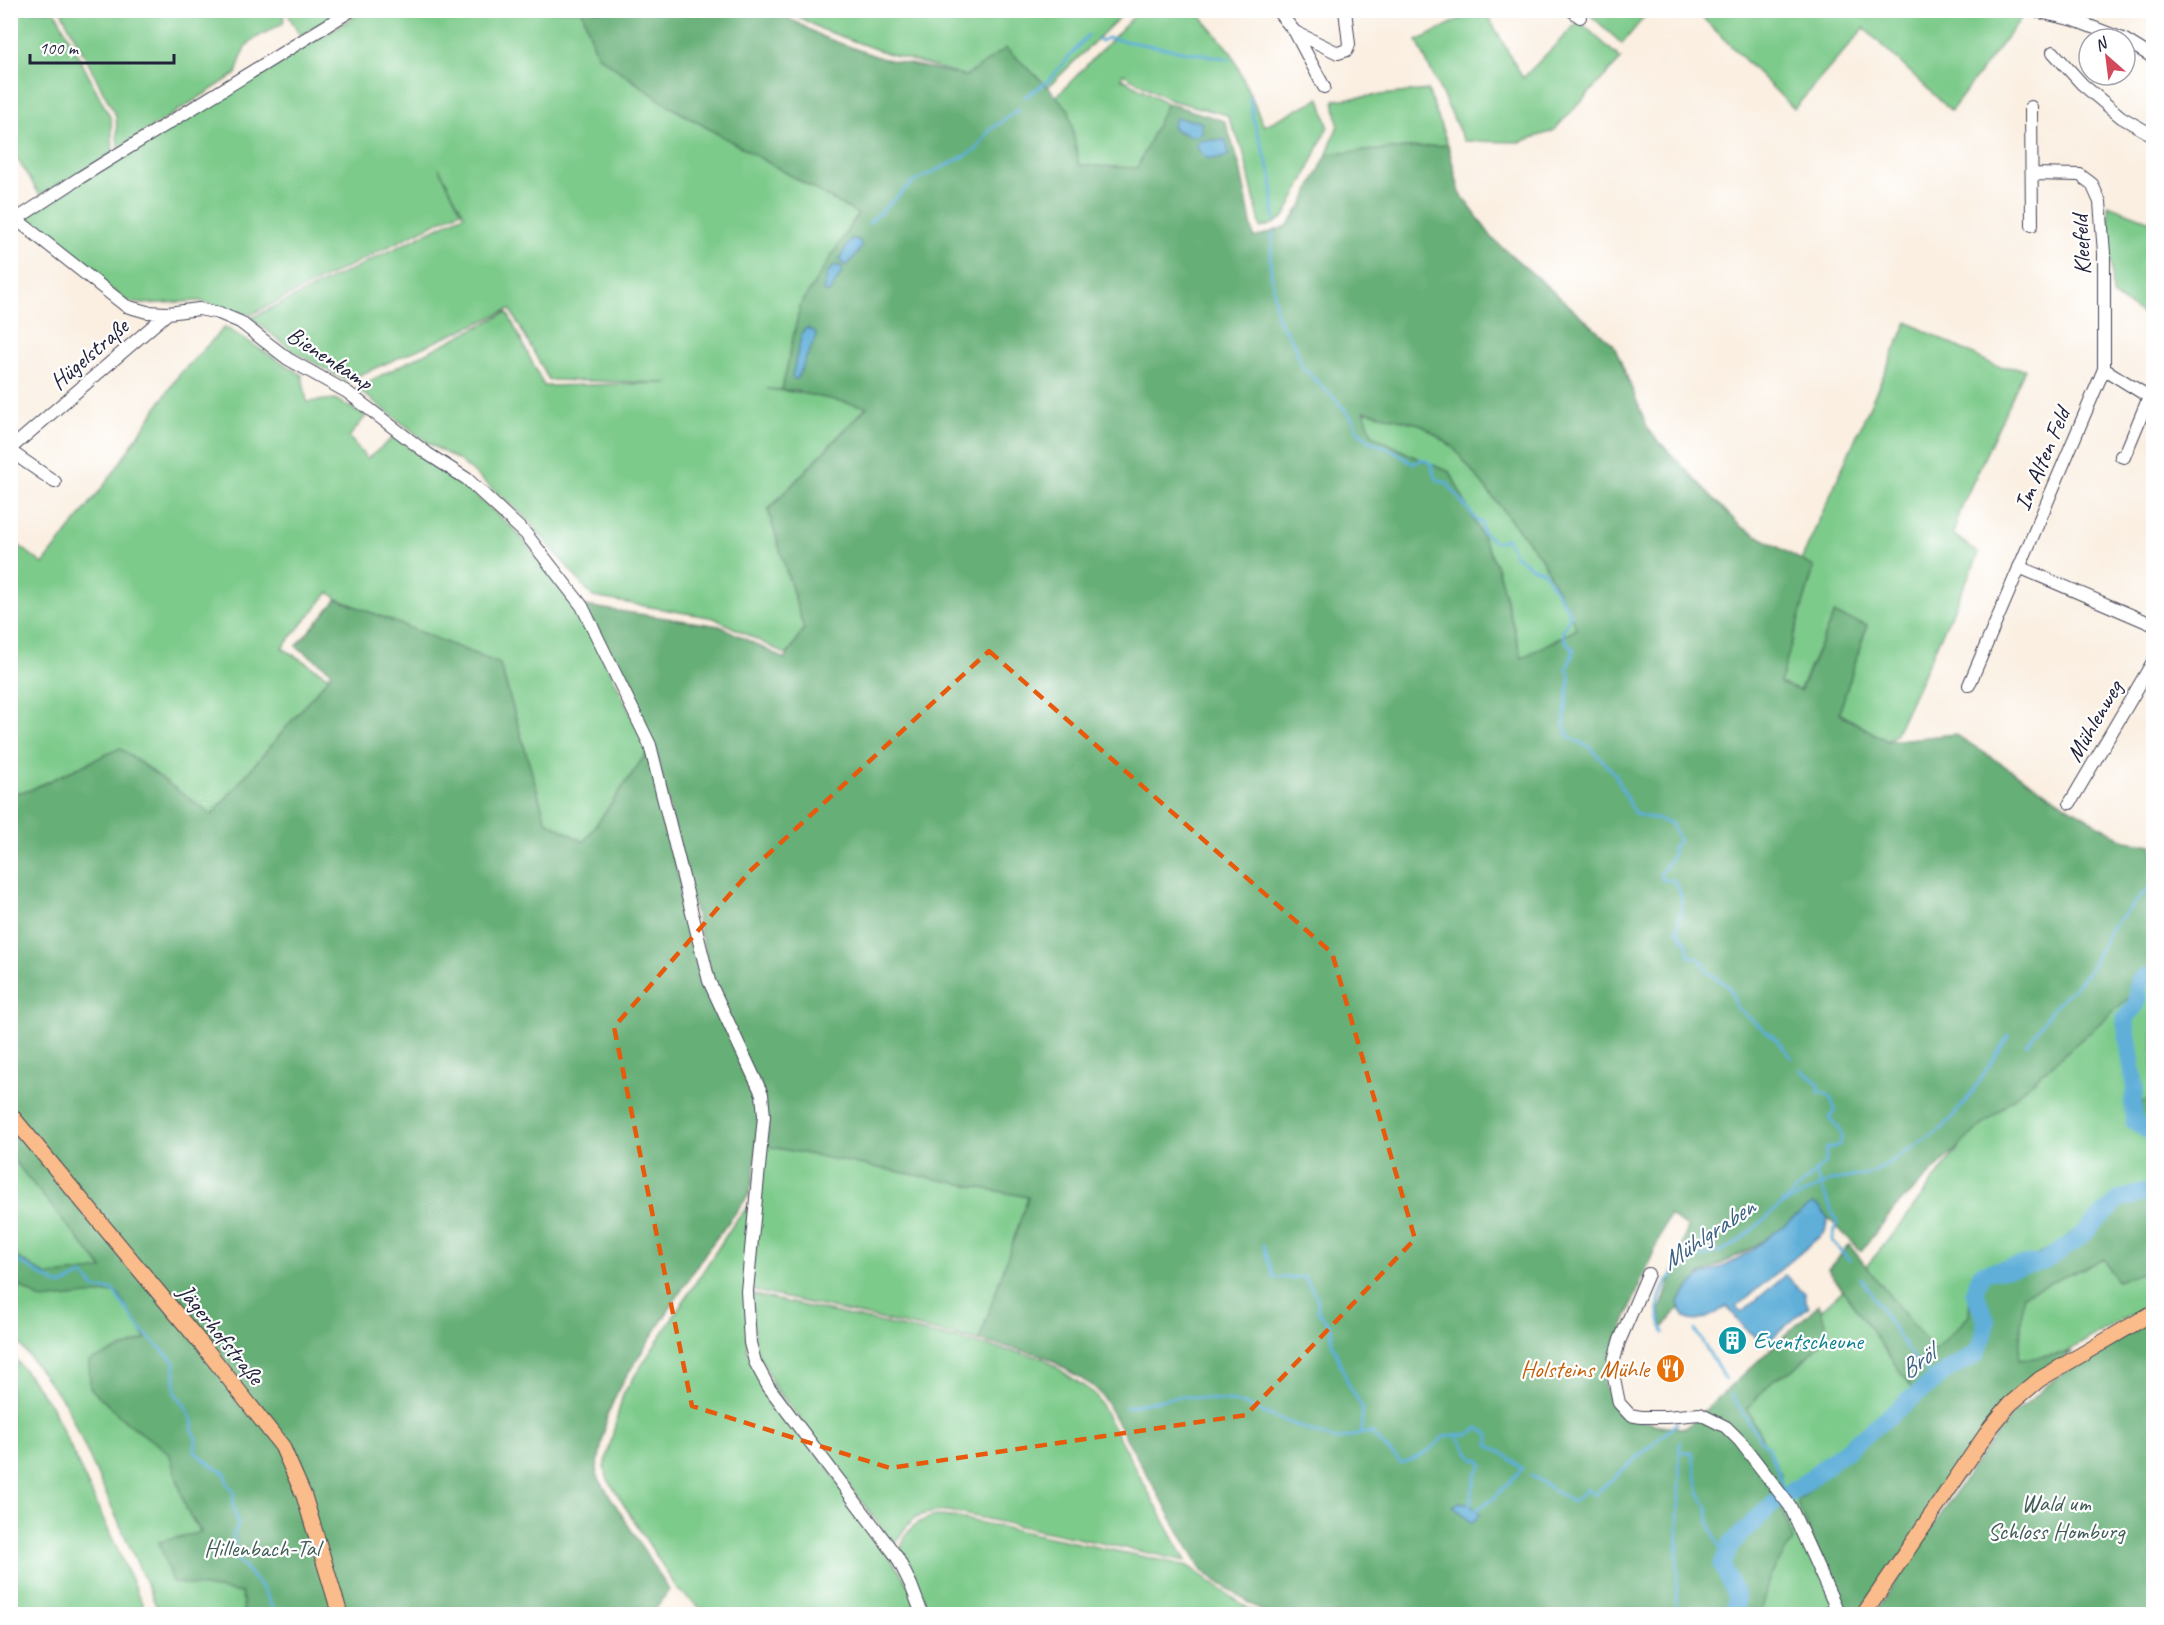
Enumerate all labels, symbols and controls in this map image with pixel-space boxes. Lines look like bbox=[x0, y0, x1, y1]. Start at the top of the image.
scale bar bbox=[30, 27, 174, 65]
north arrow bbox=[2077, 27, 2137, 87]
text: N bbox=[2091, 32, 2112, 56]
text: 100 m bbox=[39, 37, 80, 59]
street label: Kleefeld bbox=[2064, 211, 2098, 276]
street label: Hügelstraße bbox=[43, 310, 136, 396]
street label: Bienenkamp bbox=[282, 319, 380, 398]
street label: Im Alten Feld bbox=[2007, 400, 2078, 515]
street label: Mühlenweg bbox=[2059, 673, 2130, 767]
water label: Mühlgraben bbox=[1655, 1189, 1763, 1277]
street label: Jägerhofstraße bbox=[171, 1277, 272, 1392]
building icon: Eventscheune bbox=[1716, 1325, 1748, 1357]
place label: Eventscheune bbox=[1753, 1326, 1865, 1356]
water label: Bröl bbox=[1893, 1333, 1948, 1386]
restaurant icon: Holsteins Mühle bbox=[1654, 1353, 1686, 1385]
place label: Holsteins Mühle bbox=[1521, 1354, 1651, 1384]
park label: Wald um Schloss Homburg bbox=[1987, 1488, 2126, 1546]
park label: Hillenbach-Tal bbox=[204, 1533, 324, 1563]

